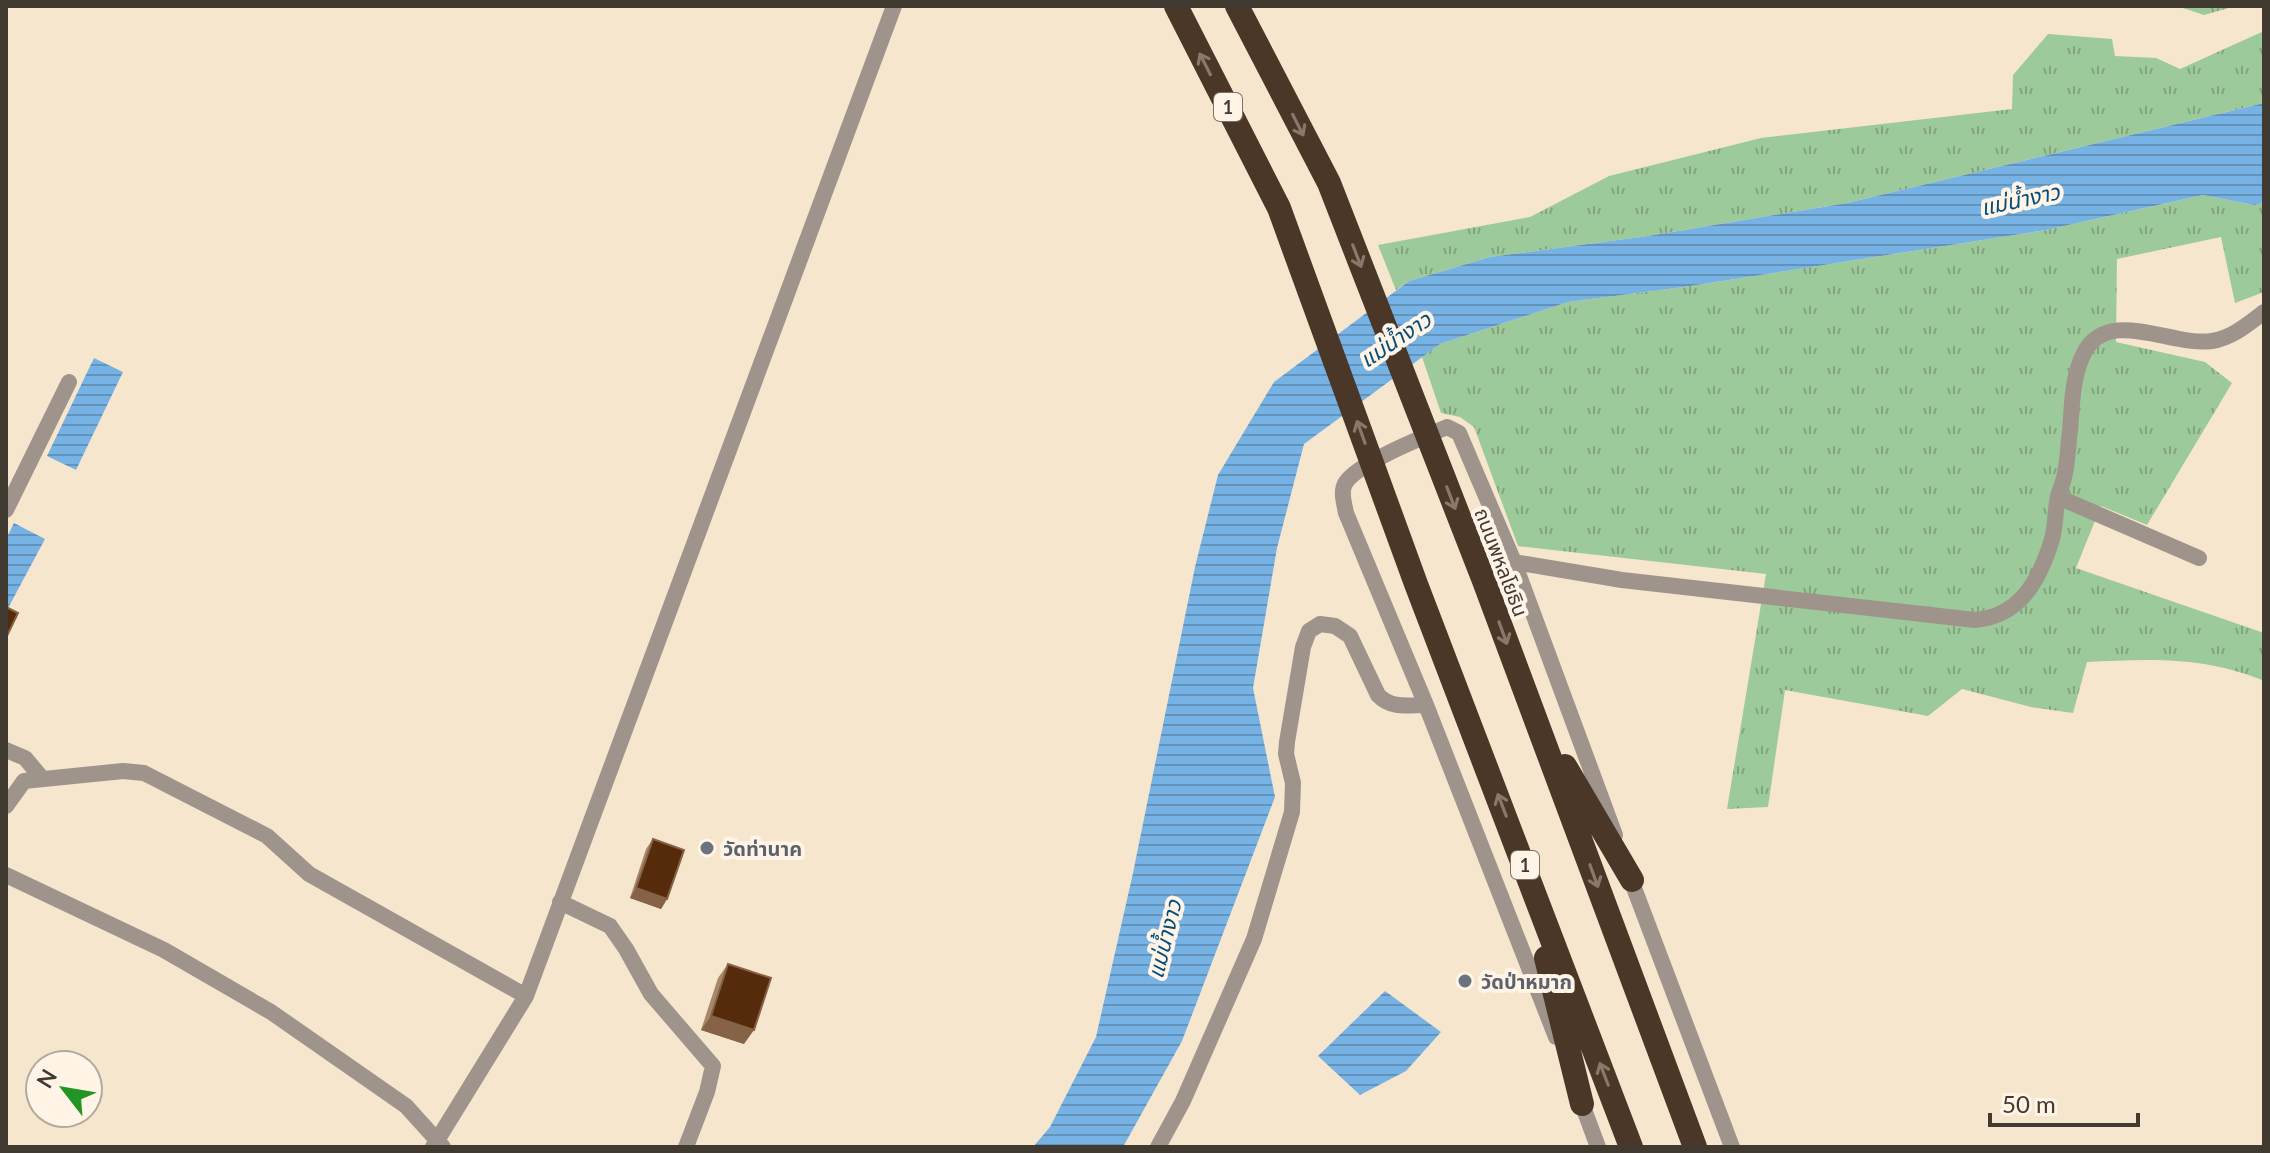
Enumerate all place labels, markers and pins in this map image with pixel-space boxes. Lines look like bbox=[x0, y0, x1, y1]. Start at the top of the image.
place label: วัดท่านาค bbox=[723, 836, 802, 860]
marker: วัดท่านาค bbox=[698, 839, 716, 857]
place label: วัดป่าหมาก bbox=[1481, 969, 1572, 993]
marker: วัดป่าหมาก bbox=[1456, 972, 1474, 990]

